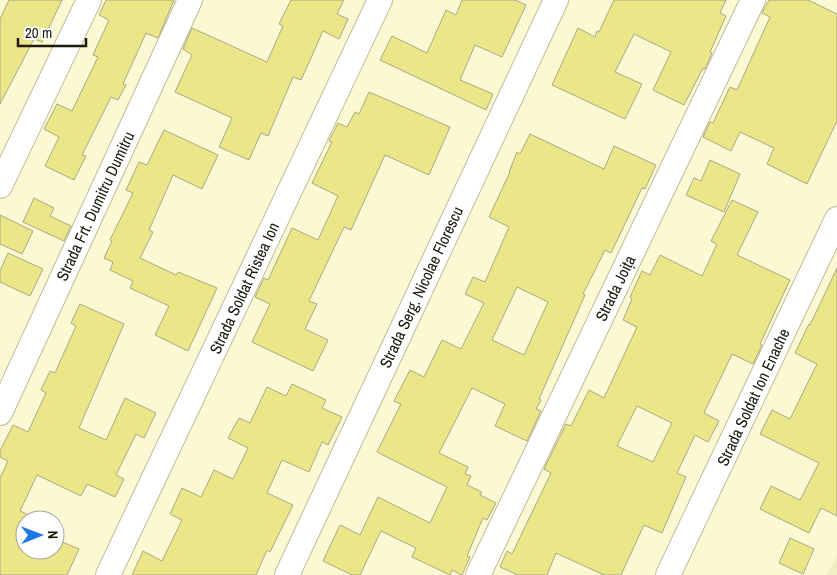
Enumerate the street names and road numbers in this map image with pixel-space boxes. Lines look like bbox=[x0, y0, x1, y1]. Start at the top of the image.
street label: Strada Frt. Dumitru Dumitru bbox=[51, 128, 139, 284]
street label: Strada Serg. Nicolae Florescu bbox=[374, 203, 468, 371]
street label: Strada Soldat Ristea Ion bbox=[204, 219, 284, 357]
street label: Strada Joița bbox=[590, 251, 641, 325]
street label: Strada Soldat Ion Enache bbox=[711, 325, 795, 469]

